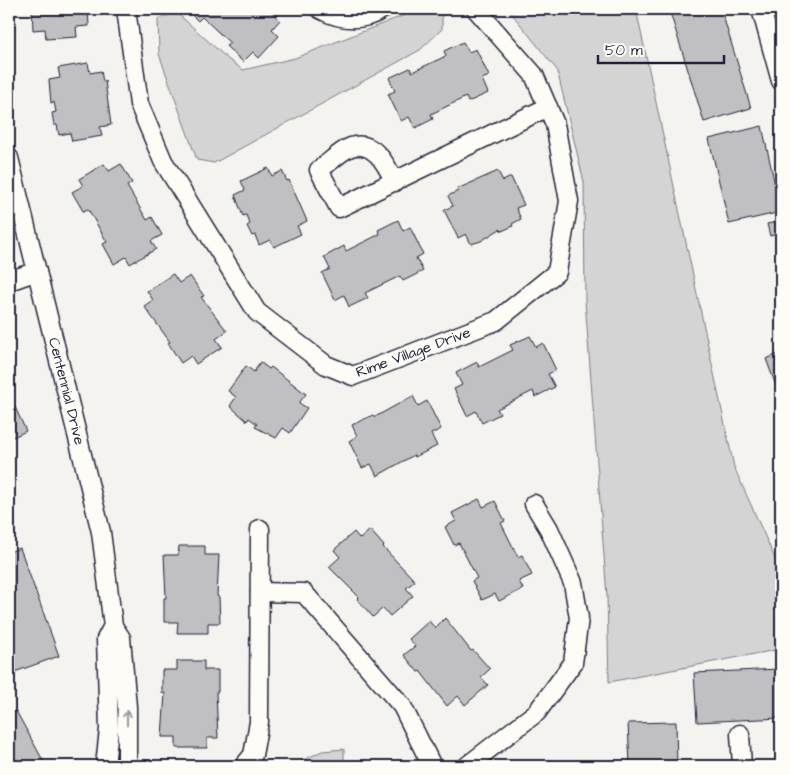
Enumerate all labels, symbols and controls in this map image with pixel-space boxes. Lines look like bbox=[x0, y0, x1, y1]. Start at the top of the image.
scale bar bbox=[598, 32, 724, 64]
text: 50 m bbox=[605, 40, 643, 61]
street label: Rime Village Drive bbox=[353, 322, 474, 384]
street label: Centennial Drive bbox=[43, 335, 90, 447]
one-way arrow bbox=[122, 710, 132, 726]

